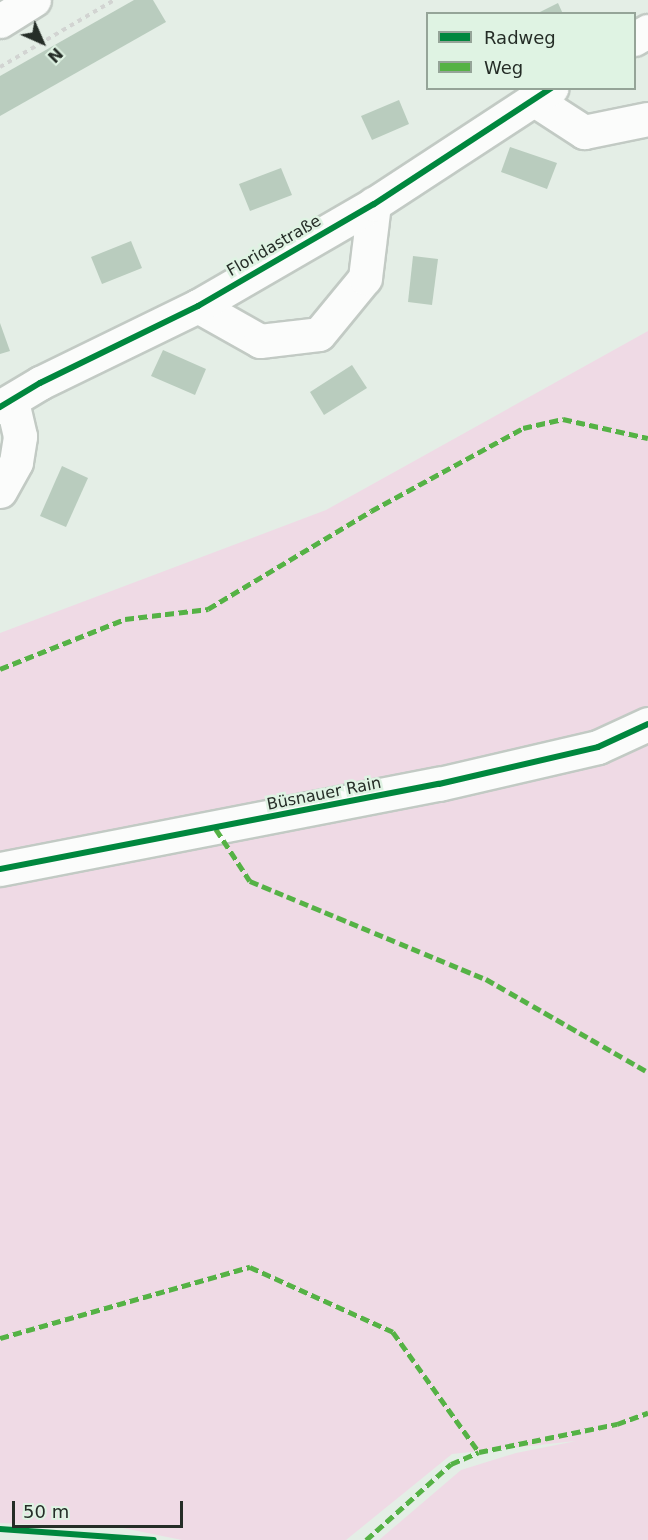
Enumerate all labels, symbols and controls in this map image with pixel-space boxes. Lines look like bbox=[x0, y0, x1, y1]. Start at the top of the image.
north arrow bbox=[12, 12, 72, 72]
legend bbox=[426, 12, 636, 90]
text: Radweg bbox=[484, 27, 556, 48]
text: N bbox=[44, 44, 67, 67]
text: Weg bbox=[484, 57, 523, 78]
street label: Floridastraße bbox=[224, 211, 324, 281]
street label: Büsnauer Rain bbox=[265, 773, 383, 815]
scale bar bbox=[15, 1489, 186, 1527]
text: 50 m bbox=[23, 1501, 69, 1522]

